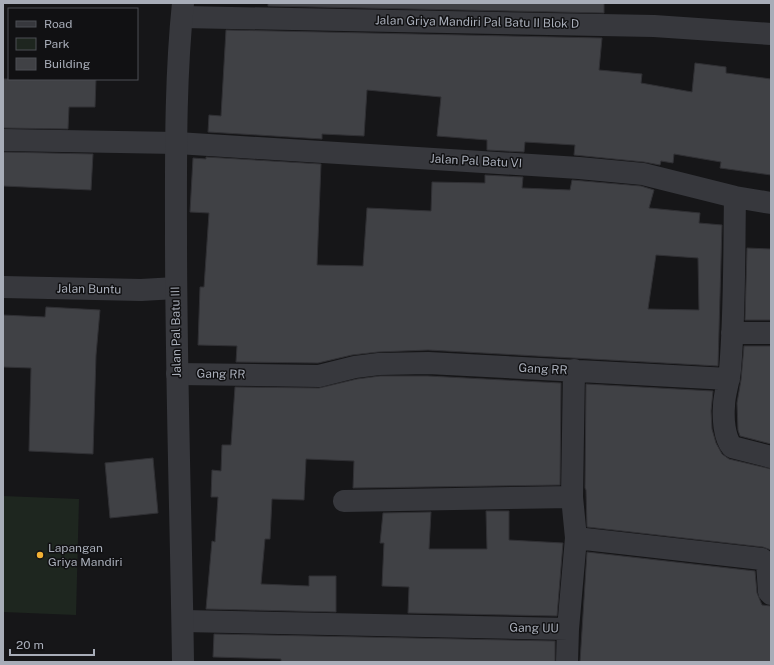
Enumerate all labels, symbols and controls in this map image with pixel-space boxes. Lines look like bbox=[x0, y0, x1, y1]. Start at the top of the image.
legend bbox=[8, 8, 138, 80]
street label: Jalan Griya Mandiri Pal Batu II Blok D bbox=[375, 13, 579, 31]
text: Road bbox=[44, 17, 72, 31]
text: Park bbox=[44, 37, 70, 51]
text: Building bbox=[44, 57, 90, 71]
street label: Jalan Pal Batu VI bbox=[430, 152, 522, 170]
street label: Jalan Buntu bbox=[57, 281, 121, 297]
street label: Jalan Pal Batu III bbox=[168, 286, 184, 378]
street label: Gang RR bbox=[518, 361, 568, 377]
street label: Gang RR bbox=[196, 367, 246, 381]
place label: Lapangan Griya Mandiri bbox=[48, 541, 122, 569]
marker: Lapangan Griya Mandiri bbox=[35, 550, 45, 560]
street label: Gang UU bbox=[509, 621, 559, 635]
scale bar bbox=[10, 631, 94, 657]
text: 20 m bbox=[16, 638, 44, 652]

